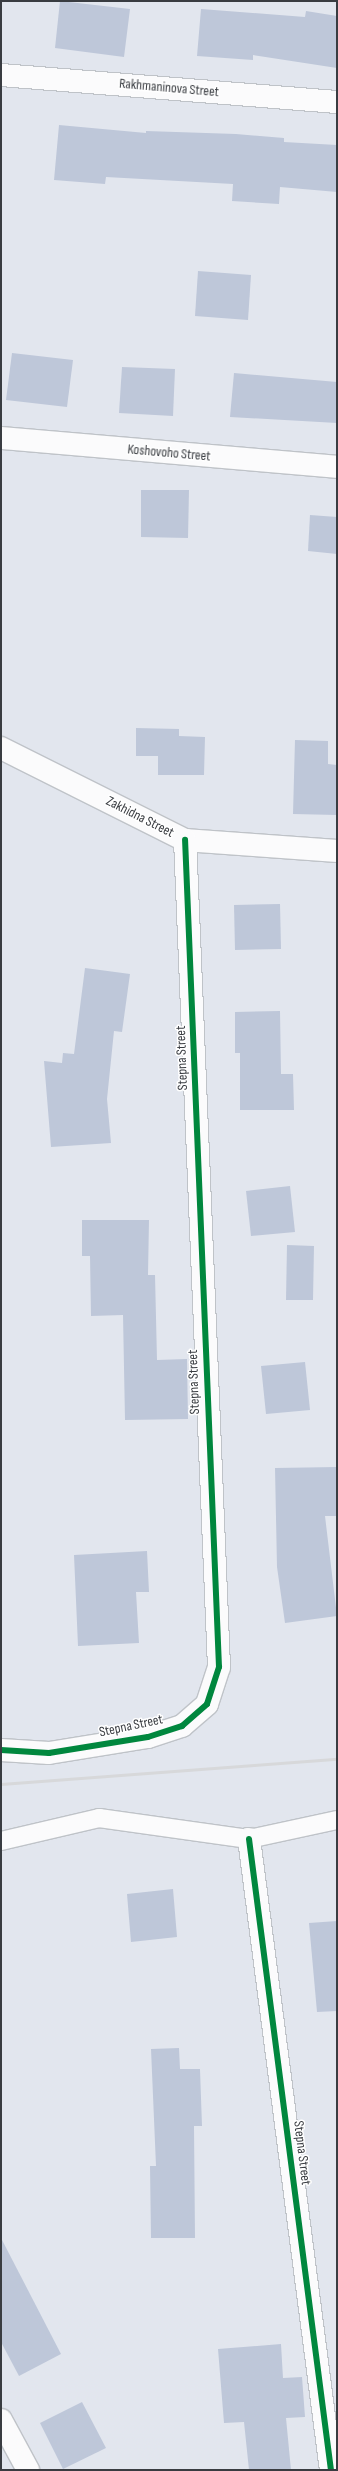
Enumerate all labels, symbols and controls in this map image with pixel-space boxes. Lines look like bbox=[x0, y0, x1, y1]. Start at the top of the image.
street label: Rakhmaninova Street bbox=[118, 75, 220, 101]
street label: Koshovoho Street bbox=[127, 441, 211, 465]
street label: Zakhidna Street bbox=[103, 793, 177, 841]
street label: Stepna Street bbox=[172, 1025, 192, 1091]
street label: Stepna Street bbox=[184, 1349, 204, 1415]
street label: Stepna Street bbox=[98, 1711, 164, 1741]
street label: Stepna Street bbox=[290, 2120, 314, 2186]

